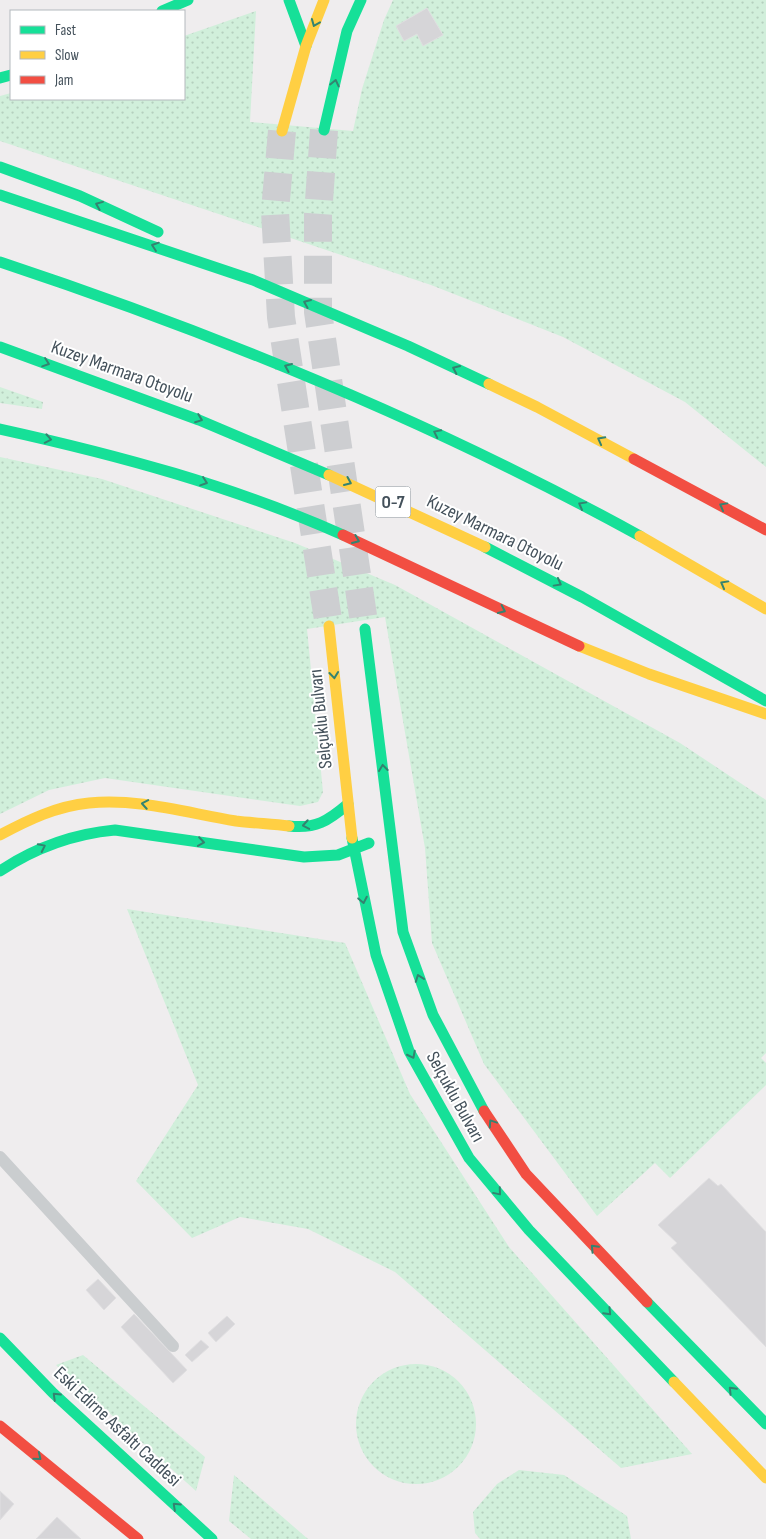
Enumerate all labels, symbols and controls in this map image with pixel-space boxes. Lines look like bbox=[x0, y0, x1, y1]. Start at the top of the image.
legend bbox=[10, 10, 185, 100]
one-way arrow bbox=[311, 18, 321, 27]
text: Fast bbox=[55, 21, 77, 40]
text: Slow bbox=[55, 46, 79, 65]
text: Jam bbox=[54, 71, 73, 90]
one-way arrow bbox=[329, 78, 340, 87]
one-way arrow bbox=[95, 200, 104, 211]
one-way arrow bbox=[151, 242, 160, 252]
one-way arrow bbox=[303, 298, 312, 309]
street label: Kuzey Marmara Otoyolu bbox=[48, 336, 196, 408]
one-way arrow bbox=[41, 357, 50, 367]
one-way arrow bbox=[284, 363, 293, 373]
one-way arrow bbox=[452, 364, 461, 375]
one-way arrow bbox=[194, 413, 203, 423]
one-way arrow bbox=[433, 429, 442, 439]
one-way arrow bbox=[43, 434, 52, 444]
one-way arrow bbox=[598, 437, 607, 447]
one-way arrow bbox=[343, 475, 352, 486]
one-way arrow bbox=[200, 476, 208, 486]
road number: O-7 bbox=[376, 487, 410, 518]
street label: Kuzey Marmara Otoyolu bbox=[423, 490, 567, 576]
one-way arrow bbox=[579, 501, 588, 511]
one-way arrow bbox=[720, 502, 729, 512]
one-way arrow bbox=[351, 534, 360, 545]
one-way arrow bbox=[552, 577, 561, 587]
one-way arrow bbox=[720, 581, 729, 591]
one-way arrow bbox=[497, 604, 506, 614]
street label: Selçuklu Bulvarı bbox=[304, 668, 338, 770]
one-way arrow bbox=[328, 671, 339, 679]
one-way arrow bbox=[378, 763, 389, 771]
one-way arrow bbox=[141, 800, 150, 810]
one-way arrow bbox=[302, 820, 310, 830]
one-way arrow bbox=[197, 837, 205, 847]
one-way arrow bbox=[37, 842, 46, 853]
one-way arrow bbox=[358, 896, 368, 905]
one-way arrow bbox=[415, 974, 425, 982]
street label: Selçuklu Bulvarı bbox=[421, 1048, 489, 1146]
one-way arrow bbox=[406, 1050, 416, 1059]
one-way arrow bbox=[488, 1119, 498, 1128]
one-way arrow bbox=[492, 1187, 501, 1196]
one-way arrow bbox=[591, 1245, 600, 1254]
one-way arrow bbox=[602, 1306, 611, 1315]
street label: Eski Edirne Asfaltı Caddesi bbox=[49, 1362, 185, 1492]
one-way arrow bbox=[729, 1386, 738, 1395]
one-way arrow bbox=[53, 1393, 62, 1402]
one-way arrow bbox=[32, 1451, 41, 1460]
one-way arrow bbox=[172, 1503, 181, 1512]

